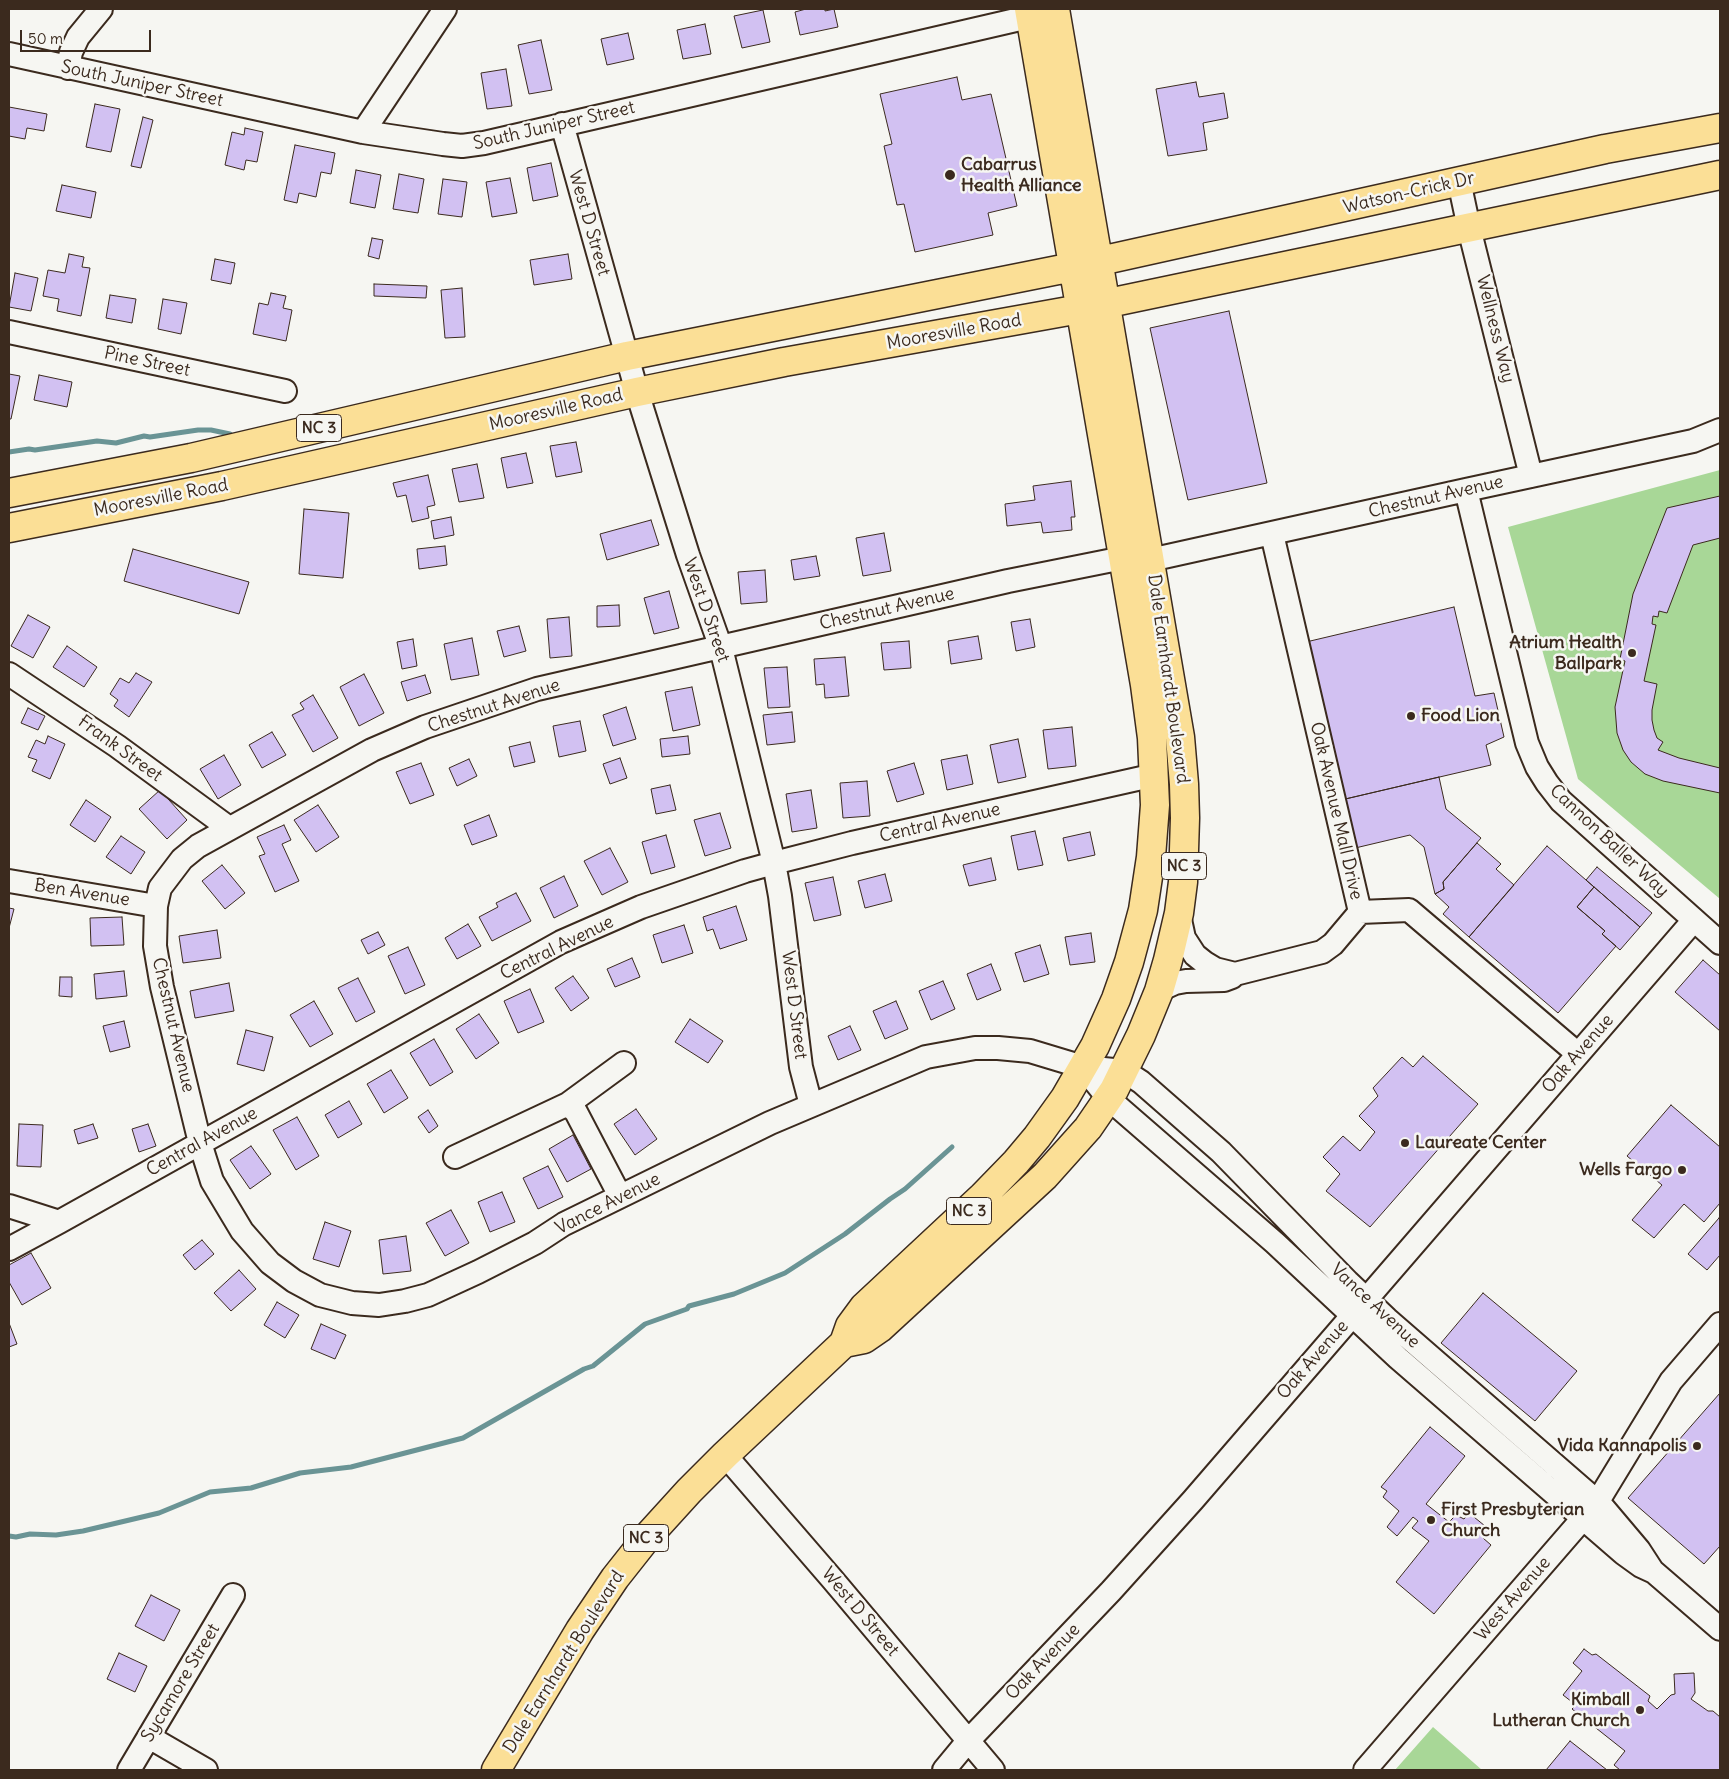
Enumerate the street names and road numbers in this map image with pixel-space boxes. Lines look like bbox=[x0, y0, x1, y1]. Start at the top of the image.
street label: South Juniper Street bbox=[59, 56, 225, 112]
street label: South Juniper Street bbox=[471, 97, 637, 155]
street label: Watson-Crick Dr bbox=[1341, 167, 1477, 219]
street label: West D Street bbox=[564, 168, 614, 278]
street label: Wellness Way bbox=[1471, 273, 1519, 385]
street label: Mooresville Road bbox=[885, 310, 1023, 354]
street label: Pine Street bbox=[102, 342, 192, 382]
street label: Mooresville Road bbox=[487, 384, 625, 436]
road number: NC 3 bbox=[296, 414, 342, 442]
street label: Chestnut Avenue bbox=[1366, 471, 1506, 523]
street label: Mooresville Road bbox=[92, 474, 230, 522]
street label: West D Street bbox=[678, 555, 734, 665]
street label: Dale Earnhardt Boulevard bbox=[1143, 573, 1193, 785]
street label: Chestnut Avenue bbox=[817, 583, 957, 635]
street label: Chestnut Avenue bbox=[425, 674, 563, 738]
street label: Frank Street bbox=[74, 711, 166, 787]
street label: Oak Avenue Mall Drive bbox=[1305, 720, 1367, 902]
street label: Cannon Baller Way bbox=[1545, 780, 1673, 902]
street label: Central Avenue bbox=[877, 799, 1003, 847]
road number: NC 3 bbox=[1162, 852, 1206, 879]
street label: Ben Avenue bbox=[33, 875, 131, 911]
street label: Central Avenue bbox=[497, 911, 617, 985]
street label: West D Street bbox=[777, 950, 811, 1060]
street label: Chestnut Avenue bbox=[147, 955, 199, 1095]
street label: Oak Avenue bbox=[1538, 1010, 1618, 1098]
street label: Central Avenue bbox=[143, 1103, 261, 1181]
street label: Vance Avenue bbox=[552, 1168, 664, 1240]
road number: NC 3 bbox=[946, 1198, 992, 1224]
street label: Vance Avenue bbox=[1326, 1259, 1424, 1353]
street label: Oak Avenue bbox=[1273, 1316, 1353, 1404]
road number: NC 3 bbox=[624, 1525, 668, 1552]
street label: West Avenue bbox=[1471, 1553, 1555, 1645]
street label: West D Street bbox=[817, 1563, 903, 1661]
street label: Dale Earnhardt Boulevard bbox=[499, 1567, 629, 1757]
street label: Oak Avenue bbox=[1001, 1619, 1085, 1705]
street label: Sycamore Street bbox=[137, 1620, 225, 1746]

